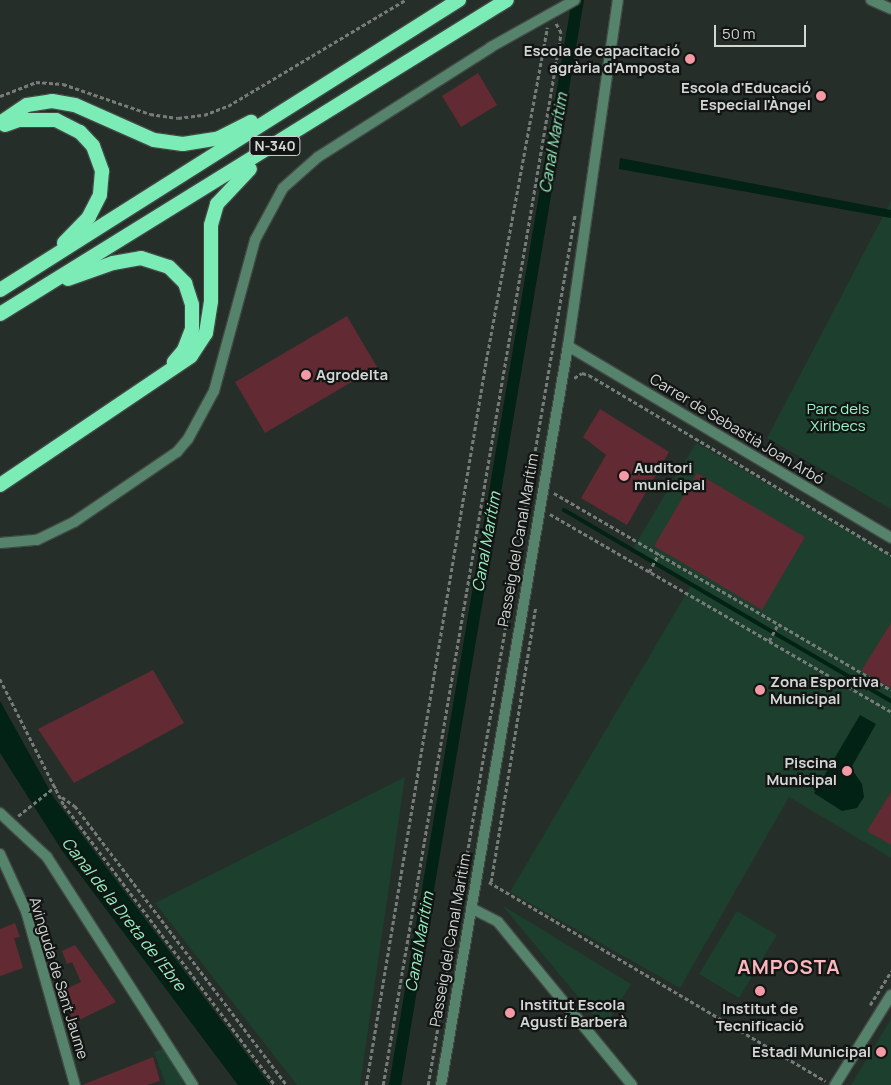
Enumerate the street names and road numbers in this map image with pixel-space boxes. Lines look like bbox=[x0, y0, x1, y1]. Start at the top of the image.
road number: N-340 bbox=[249, 134, 301, 158]
street label: Carrer de Sebastià Joan Arbó bbox=[647, 370, 827, 488]
street label: Passeig del Canal Marítim bbox=[494, 452, 542, 628]
street label: Passeig del Canal Marítim bbox=[426, 852, 474, 1028]
street label: Avinguda de Sant Jaume bbox=[26, 895, 92, 1061]

